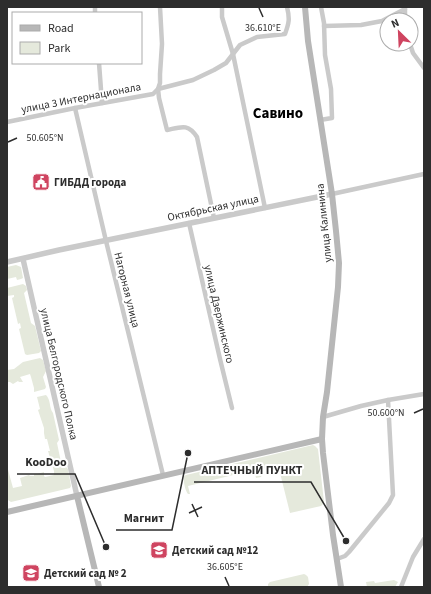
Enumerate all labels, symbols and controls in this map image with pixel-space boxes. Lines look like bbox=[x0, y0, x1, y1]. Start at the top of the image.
legend bbox=[12, 12, 142, 64]
north arrow bbox=[379, 12, 419, 52]
text: N bbox=[389, 15, 402, 32]
text: Road bbox=[48, 20, 74, 37]
text: 36.610°E bbox=[245, 21, 281, 35]
text: Park bbox=[48, 40, 70, 57]
street label: улица 3 Интернационала bbox=[20, 79, 142, 117]
district label: Савино bbox=[253, 103, 303, 124]
text: 50.605°N bbox=[26, 131, 64, 145]
public building icon: ГИБДД города bbox=[31, 172, 51, 192]
place label: ГИБДД города bbox=[54, 175, 127, 190]
street label: улица Калинина bbox=[312, 183, 336, 263]
street label: Октябрьская улица bbox=[166, 191, 260, 225]
street label: Нагорная улица bbox=[110, 251, 144, 329]
street label: улица Дзержинского bbox=[200, 263, 238, 365]
street label: улица Белгородского Полка bbox=[37, 307, 81, 441]
text: 50.600°N bbox=[367, 406, 405, 420]
callout: KooDoo bbox=[17, 450, 75, 474]
text: KooDoo bbox=[25, 454, 67, 471]
callout: АПТЕЧНЫЙ ПУНКТ bbox=[194, 458, 311, 482]
text: АПТЕЧНЫЙ ПУНКТ bbox=[200, 462, 303, 479]
callout: Магнит bbox=[116, 506, 172, 530]
text: Магнит bbox=[124, 510, 164, 527]
school or university icon: Детский сад №12 bbox=[149, 540, 169, 560]
place label: Детский сад №12 bbox=[172, 543, 258, 558]
text: 36.605°E bbox=[207, 560, 243, 574]
school or university icon: Детский сад № 2 bbox=[21, 563, 41, 583]
place label: Детский сад № 2 bbox=[44, 566, 127, 581]

